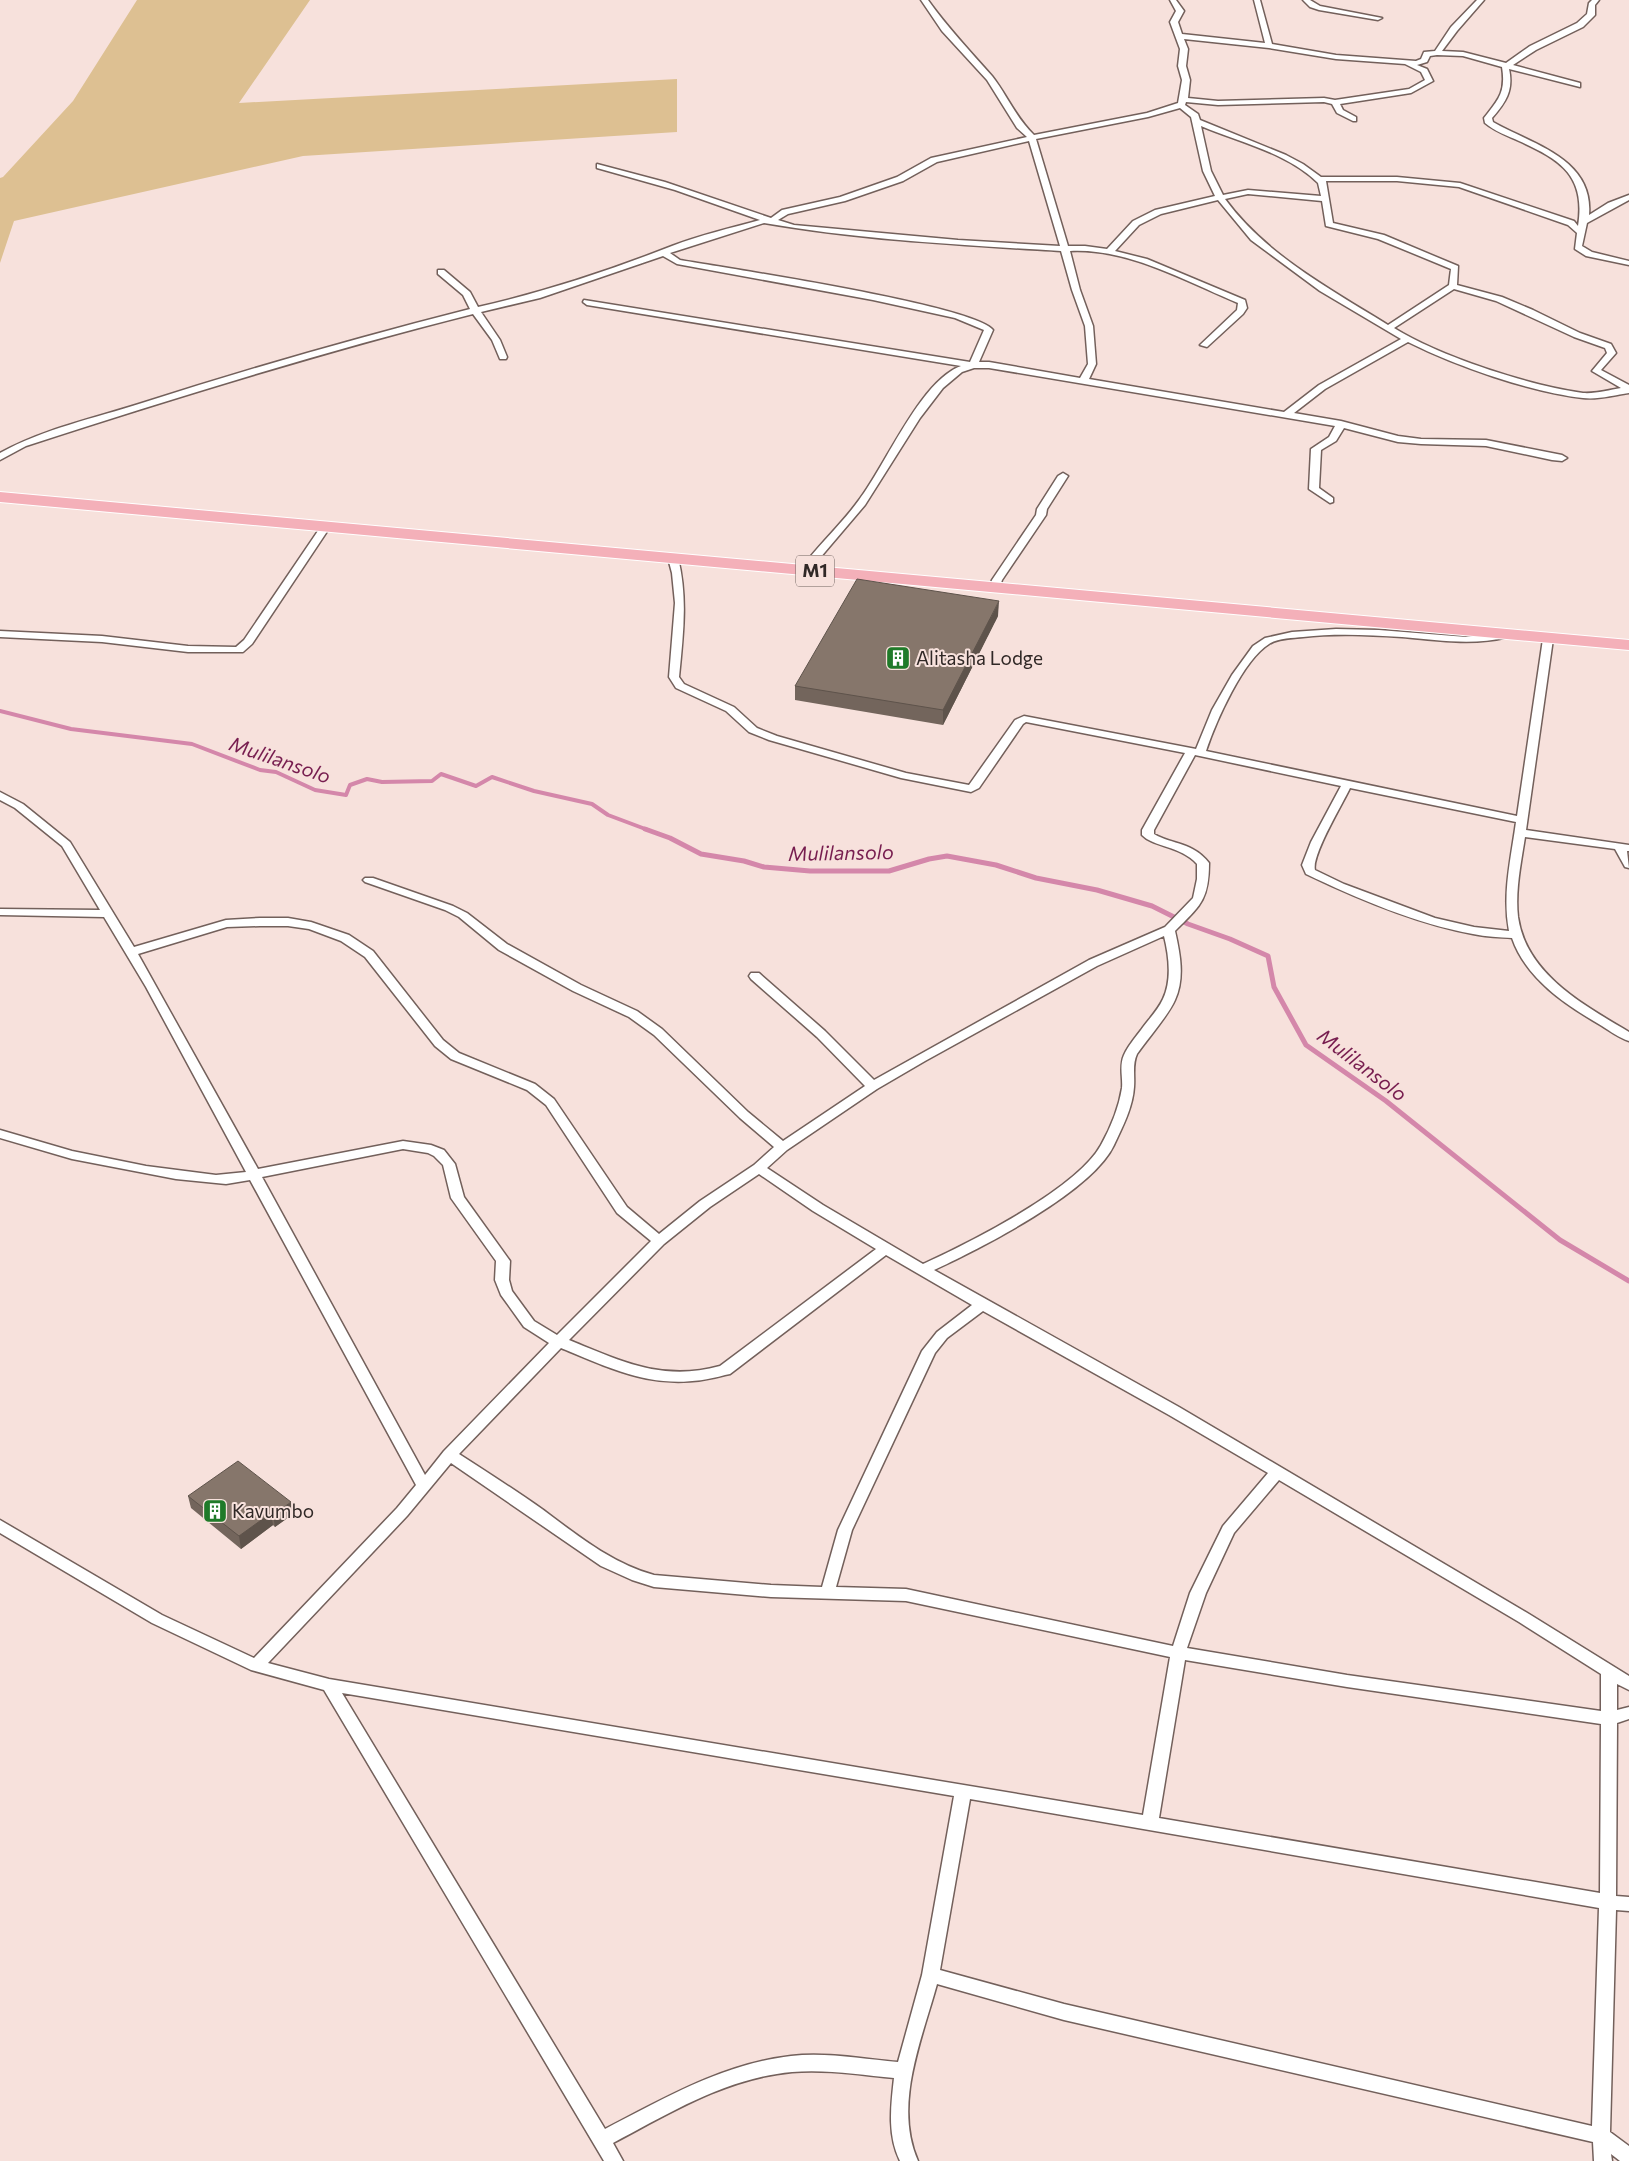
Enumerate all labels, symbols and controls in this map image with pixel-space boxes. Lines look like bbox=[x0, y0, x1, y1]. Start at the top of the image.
road number: M1 bbox=[796, 556, 834, 586]
building icon: Alitasha Lodge bbox=[885, 645, 911, 671]
place label: Alitasha Lodge bbox=[916, 646, 1043, 669]
water label: Mulilansolo bbox=[227, 731, 334, 788]
water label: Mulilansolo bbox=[788, 839, 894, 865]
water label: Mulilansolo bbox=[1313, 1023, 1412, 1106]
building icon: Kavumbo bbox=[202, 1498, 228, 1524]
place label: Kavumbo bbox=[232, 1499, 314, 1522]

